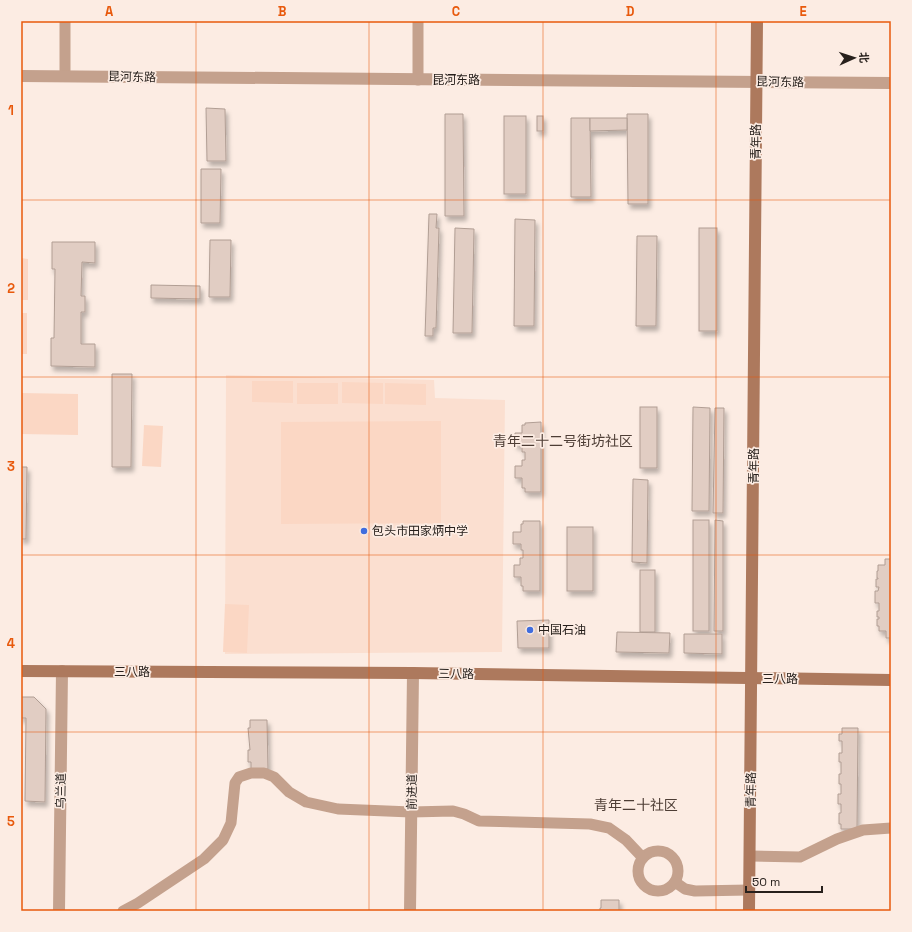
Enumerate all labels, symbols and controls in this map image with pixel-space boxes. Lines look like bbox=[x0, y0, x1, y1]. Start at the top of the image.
text: A bbox=[105, 3, 114, 20]
text: B bbox=[278, 3, 287, 20]
text: C bbox=[452, 3, 460, 20]
text: D bbox=[626, 3, 635, 20]
text: E bbox=[799, 3, 807, 20]
north arrow bbox=[834, 38, 874, 78]
text: 北 bbox=[857, 52, 871, 63]
street label: 昆河东路 bbox=[108, 69, 156, 85]
street label: 昆河东路 bbox=[432, 72, 480, 88]
street label: 昆河东路 bbox=[756, 74, 804, 90]
text: 1 bbox=[8, 102, 14, 119]
street label: 青年路 bbox=[748, 124, 764, 160]
text: 2 bbox=[7, 280, 15, 297]
district label: 青年二十二号街坊社区 bbox=[493, 432, 633, 450]
street label: 青年路 bbox=[746, 448, 762, 484]
text: 3 bbox=[7, 458, 15, 475]
place label: 包头市田家炳中学 bbox=[372, 523, 468, 539]
marker: 包头市田家炳中学 bbox=[359, 526, 369, 536]
place label: 中国石油 bbox=[538, 622, 586, 638]
marker: 中国石油 bbox=[525, 625, 535, 635]
text: 4 bbox=[7, 635, 15, 652]
street label: 三八路 bbox=[114, 664, 150, 680]
street label: 三八路 bbox=[438, 666, 474, 682]
street label: 三八路 bbox=[762, 671, 798, 687]
street label: 青年路 bbox=[743, 772, 759, 808]
street label: 乌兰道 bbox=[53, 773, 69, 809]
street label: 前进道 bbox=[404, 774, 420, 810]
district label: 青年二十社区 bbox=[594, 796, 678, 814]
text: 5 bbox=[7, 813, 15, 830]
scale bar bbox=[746, 868, 822, 894]
text: 50 m bbox=[752, 874, 780, 890]

